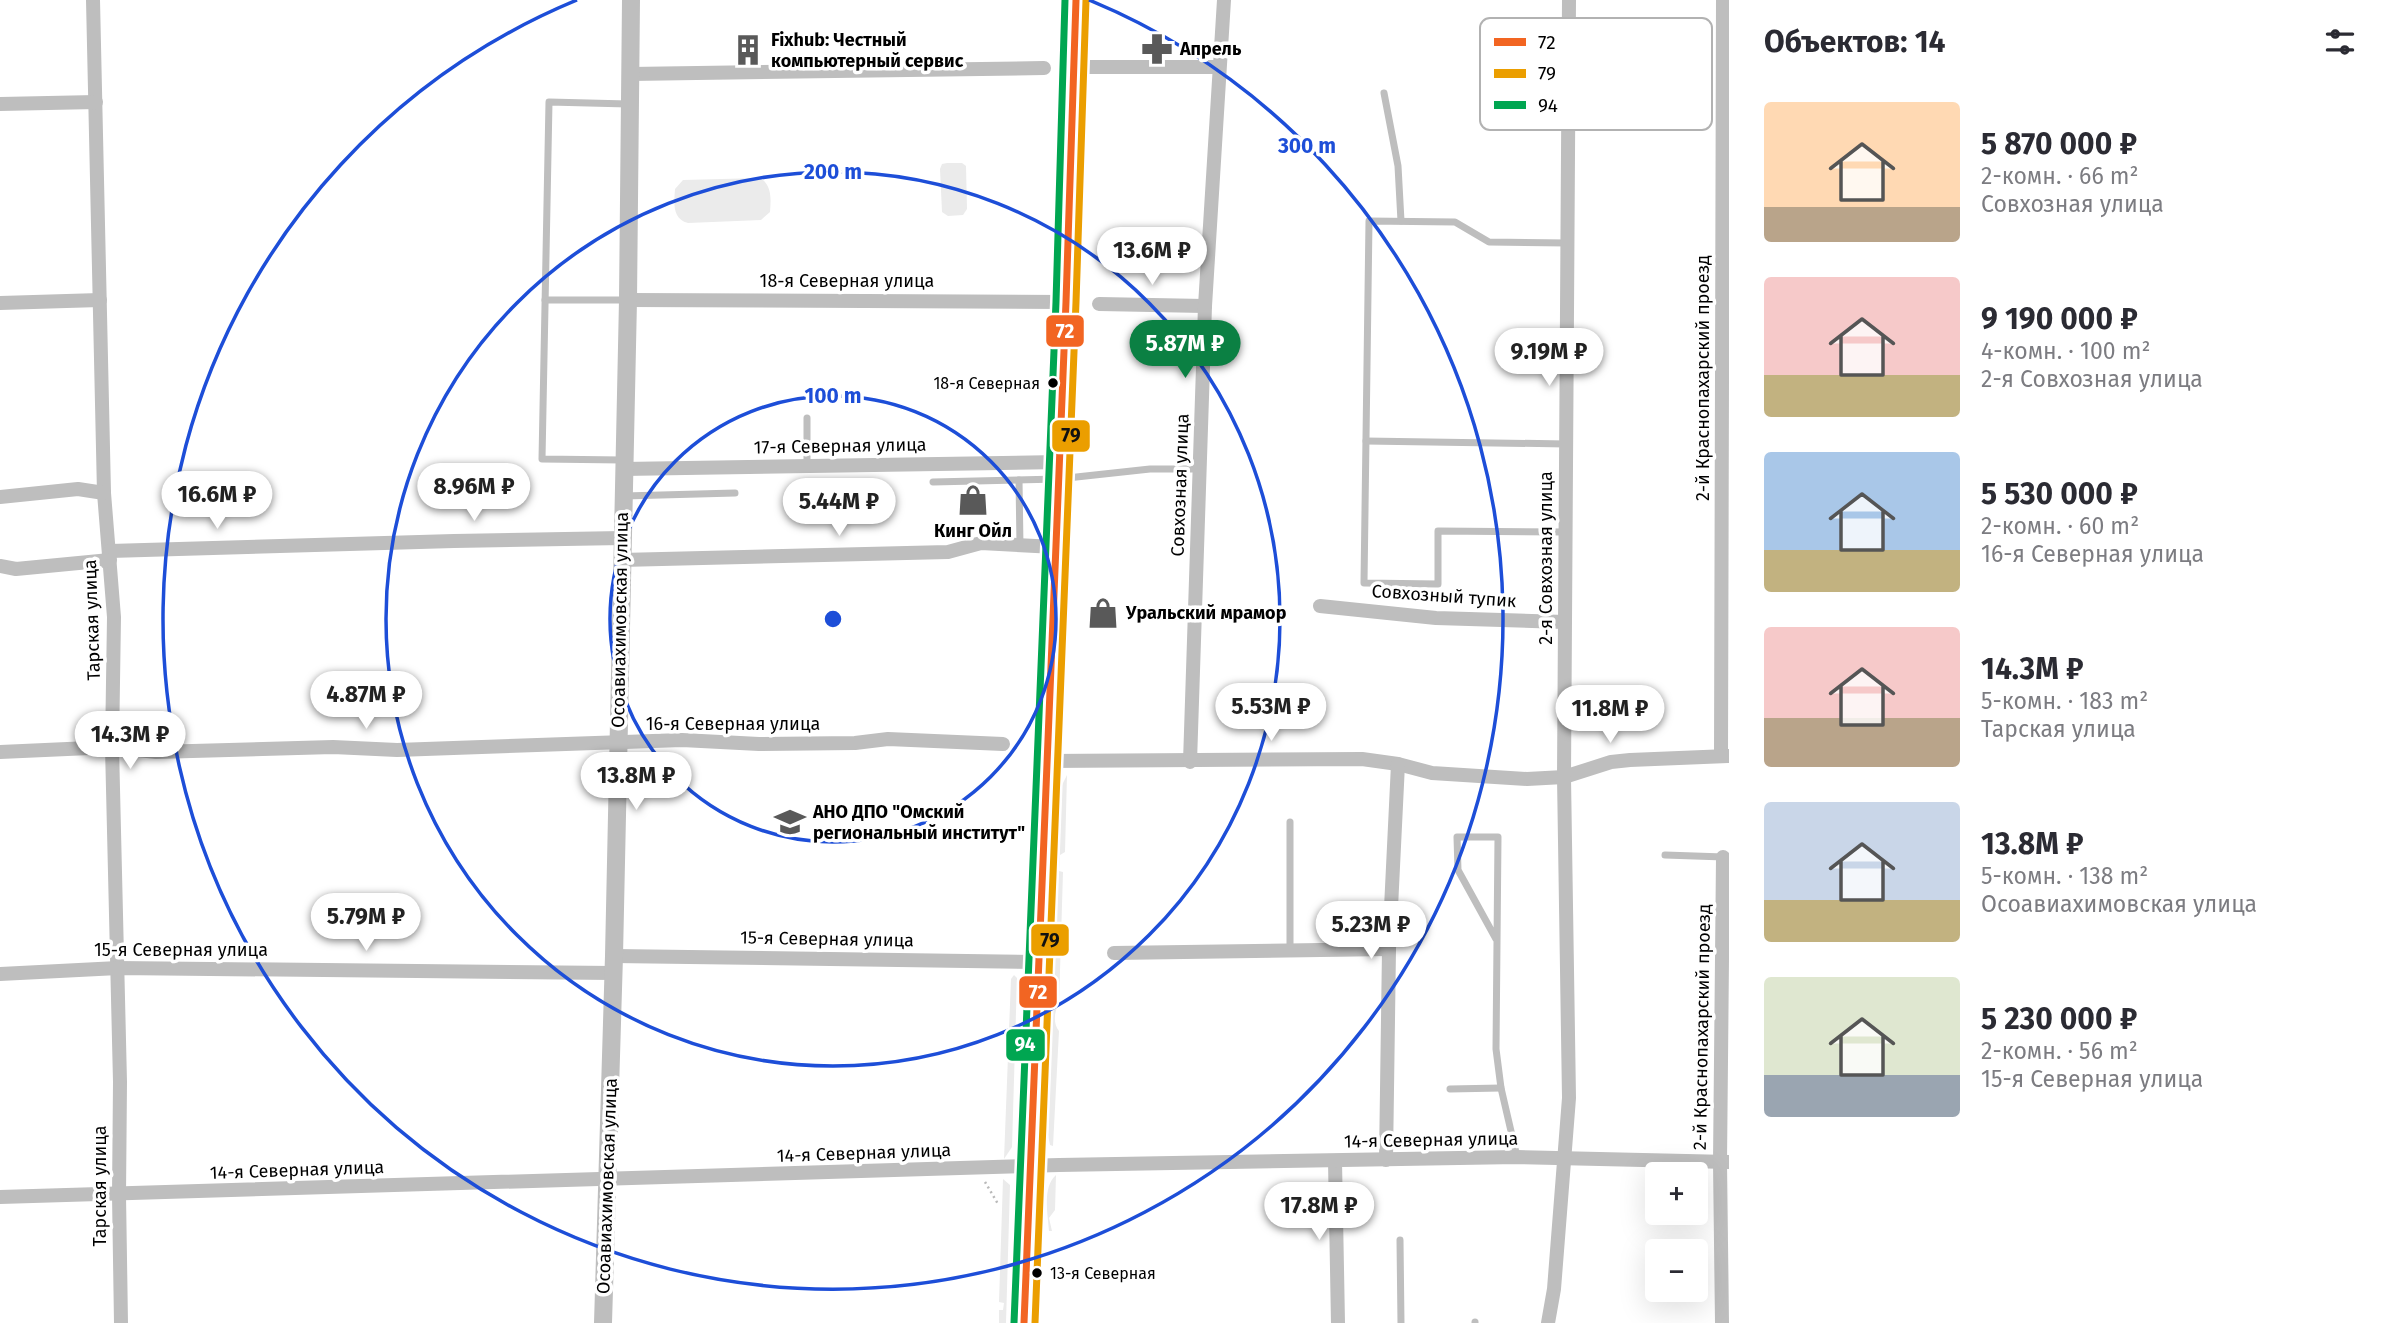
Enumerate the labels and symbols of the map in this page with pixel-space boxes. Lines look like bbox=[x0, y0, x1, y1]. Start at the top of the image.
legend bbox=[1480, 18, 1712, 130]
place label: Fixhub: Честный компьютерный сервис bbox=[771, 29, 964, 72]
text: 72 bbox=[1538, 31, 1556, 54]
pharmacy icon: Апрель bbox=[1140, 32, 1174, 66]
building icon: Fixhub: Честный компьютерный сервис bbox=[731, 33, 765, 67]
place label: Апрель bbox=[1179, 38, 1242, 60]
text: 79 bbox=[1538, 62, 1556, 85]
text: 94 bbox=[1538, 94, 1558, 117]
text: 300 m bbox=[1277, 133, 1336, 159]
text: 200 m bbox=[804, 159, 862, 185]
pin: 13.6M ₽ bbox=[1087, 228, 1217, 287]
street label: 2-й Краснопахарский проезд bbox=[1692, 255, 1714, 501]
street label: 18-я Северная улица bbox=[760, 270, 934, 292]
line badge: 72 bbox=[1045, 314, 1085, 348]
text: 72 bbox=[1056, 320, 1074, 343]
pin: 5.87M ₽ bbox=[1120, 320, 1250, 380]
pin: 9.19M ₽ bbox=[1484, 328, 1614, 388]
place label: 18-я Северная bbox=[933, 374, 1040, 393]
marker: 18-я Северная bbox=[1046, 376, 1060, 390]
text: 100 m bbox=[804, 383, 862, 409]
street label: Совхозная улица bbox=[1167, 413, 1193, 557]
line badge: 79 bbox=[1051, 419, 1091, 453]
text: 79 bbox=[1061, 424, 1081, 447]
street label: 17-я Северная улица bbox=[753, 433, 927, 459]
pin: 8.96M ₽ bbox=[409, 463, 539, 523]
street label: 2-я Совхозная улица bbox=[1535, 471, 1557, 645]
pin: 16.6M ₽ bbox=[152, 472, 282, 531]
pin: 5.44M ₽ bbox=[774, 478, 904, 538]
shop icon: Кинг Ойл bbox=[956, 483, 990, 517]
street label: Осоавиахимовская улица bbox=[607, 512, 633, 728]
place label: Кинг Ойл bbox=[934, 520, 1012, 542]
street label: Тарская улица bbox=[79, 559, 105, 681]
street label: Совхозный тупик bbox=[1371, 580, 1518, 612]
shop icon: Уральский мрамор bbox=[1086, 596, 1120, 630]
place label: Уральский мрамор bbox=[1125, 602, 1287, 624]
centre of rings bbox=[821, 607, 845, 631]
pin: 4.87M ₽ bbox=[301, 672, 431, 731]
pin: 5.53M ₽ bbox=[1206, 684, 1336, 743]
pin: 11.8M ₽ bbox=[1545, 686, 1675, 745]
pin: 14.3M ₽ bbox=[65, 712, 195, 771]
street label: 16-я Северная улица bbox=[646, 713, 820, 735]
pin: 13.8M ₽ bbox=[571, 752, 701, 812]
place label: АНО ДПО "Омский региональный институт" bbox=[812, 801, 1025, 844]
school or university icon: АНО ДПО "Омский региональный институт" bbox=[773, 805, 807, 839]
pin: 5.79M ₽ bbox=[301, 894, 431, 953]
pin: 5.23M ₽ bbox=[1306, 902, 1436, 961]
street label: 2-й Краснопахарский проезд bbox=[1689, 904, 1715, 1150]
line badge: 79 bbox=[1030, 923, 1070, 957]
street label: 15-я Северная улица bbox=[740, 926, 914, 952]
text: 79 bbox=[1040, 929, 1060, 952]
street label: 15-я Северная улица bbox=[94, 939, 268, 961]
line badge: 72 bbox=[1018, 975, 1058, 1009]
text: 72 bbox=[1029, 981, 1047, 1004]
line badge: 94 bbox=[1005, 1028, 1046, 1062]
text: 94 bbox=[1014, 1033, 1036, 1056]
street label: Осоавиахимовская улица bbox=[592, 1078, 622, 1294]
street label: Тарская улица bbox=[89, 1125, 111, 1247]
street label: 14-я Северная улица bbox=[1344, 1127, 1518, 1153]
street label: 14-я Северная улица bbox=[776, 1139, 952, 1167]
street label: 14-я Северная улица bbox=[209, 1156, 385, 1184]
pin: 17.8M ₽ bbox=[1254, 1182, 1384, 1242]
place label: 13-я Северная bbox=[1050, 1264, 1156, 1283]
marker: 13-я Северная bbox=[1030, 1266, 1044, 1280]

